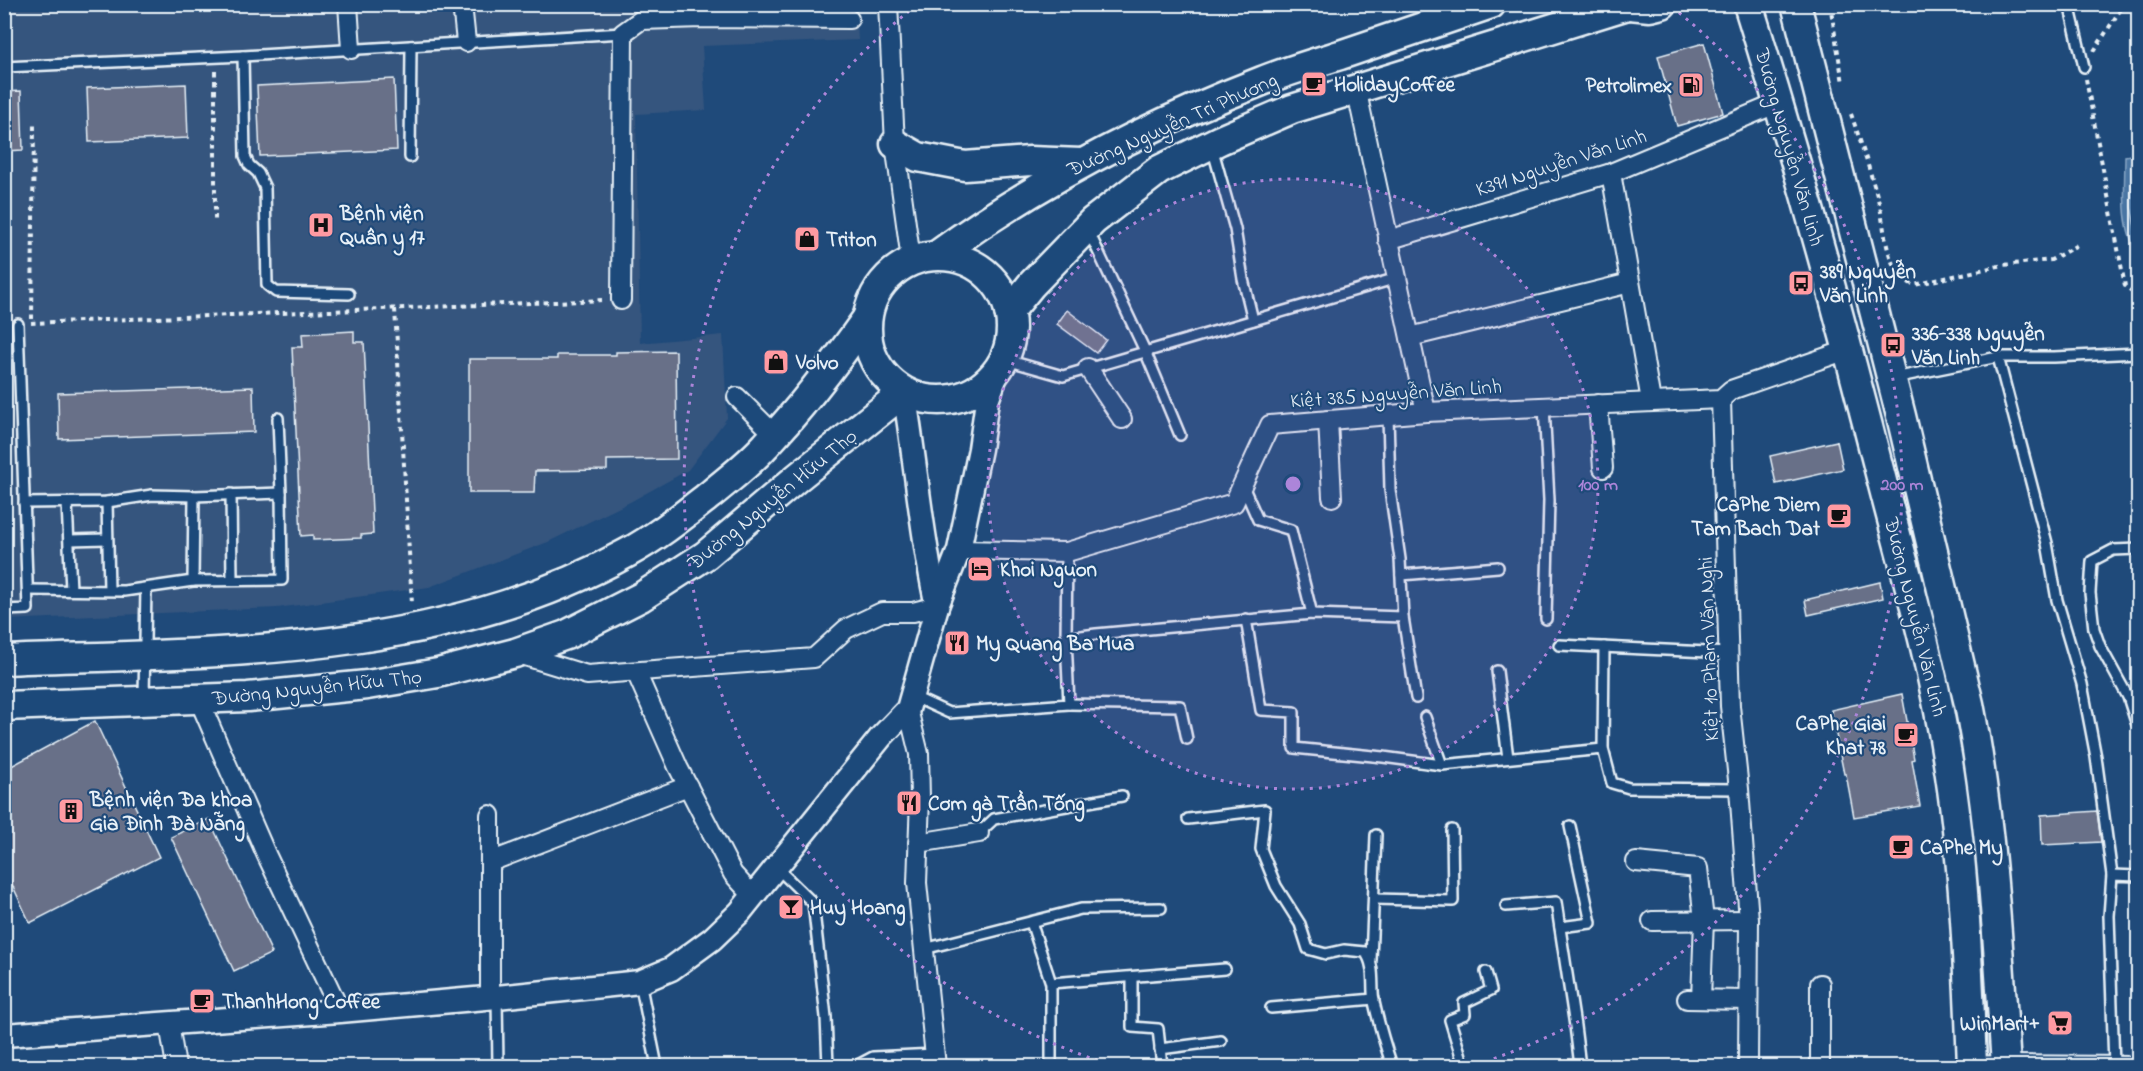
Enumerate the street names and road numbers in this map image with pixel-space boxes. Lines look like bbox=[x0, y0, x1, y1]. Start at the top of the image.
street label: Đường Nguyễn Văn Linh bbox=[1743, 44, 1831, 250]
street label: Đường Nguyễn Tri Phương bbox=[1062, 66, 1284, 188]
street label: K391 Nguyễn Văn Linh bbox=[1472, 122, 1652, 208]
street label: Kiệt 385 Nguyễn Văn Linh bbox=[1289, 373, 1503, 419]
street label: Đường Nguyễn Hữu Thọ bbox=[681, 423, 866, 581]
street label: Đường Nguyễn Văn Linh bbox=[1873, 514, 1953, 721]
street label: Kiệt 10 Phạm Văn Nghi bbox=[1692, 556, 1730, 742]
street label: Đường Nguyễn Hữu Thọ bbox=[210, 663, 424, 717]

